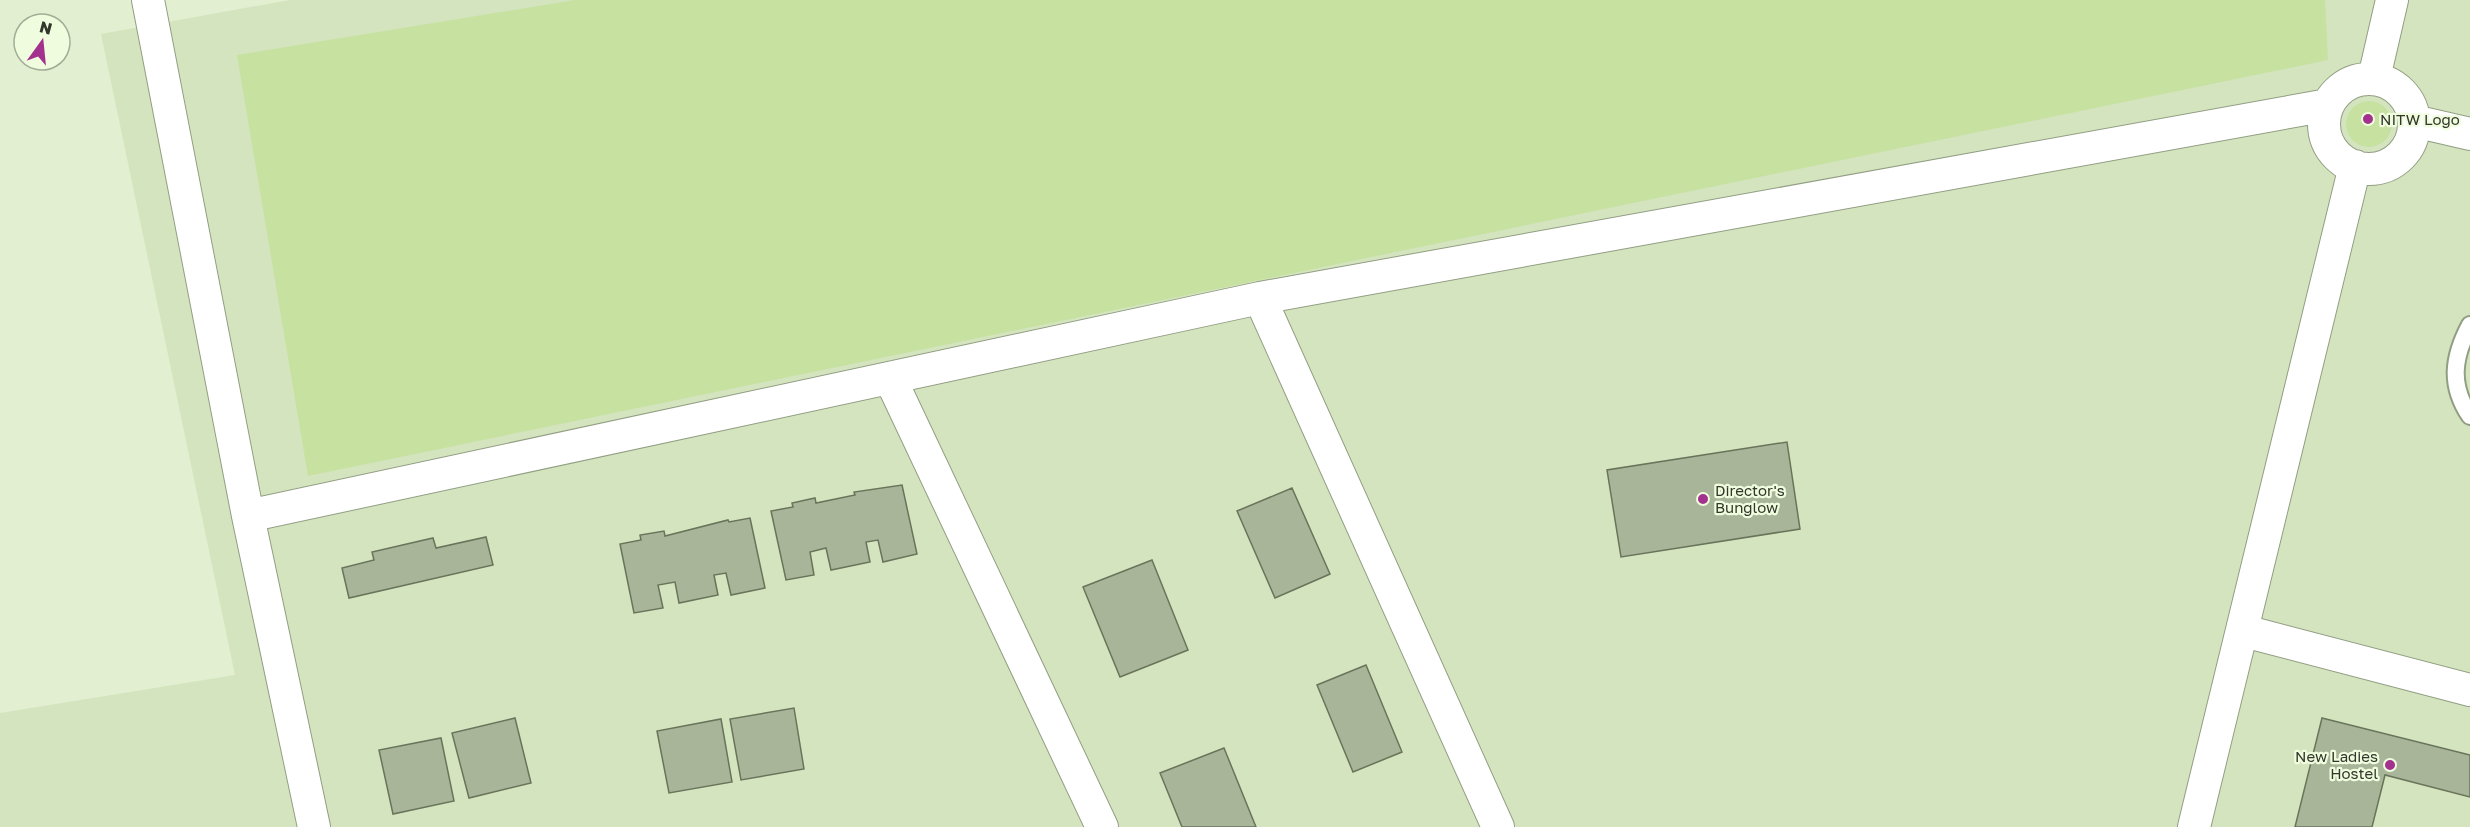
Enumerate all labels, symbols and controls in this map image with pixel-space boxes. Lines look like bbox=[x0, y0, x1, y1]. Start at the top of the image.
north arrow bbox=[12, 12, 72, 72]
text: N bbox=[37, 16, 54, 39]
place label: NITW Logo bbox=[2380, 110, 2460, 128]
marker: NITW Logo bbox=[2361, 112, 2375, 126]
place label: Director's Bunglow bbox=[1715, 481, 1785, 516]
marker: Director's Bunglow bbox=[1696, 492, 1710, 506]
place label: New Ladies Hostel bbox=[2295, 747, 2378, 782]
marker: New Ladies Hostel bbox=[2383, 758, 2397, 772]

